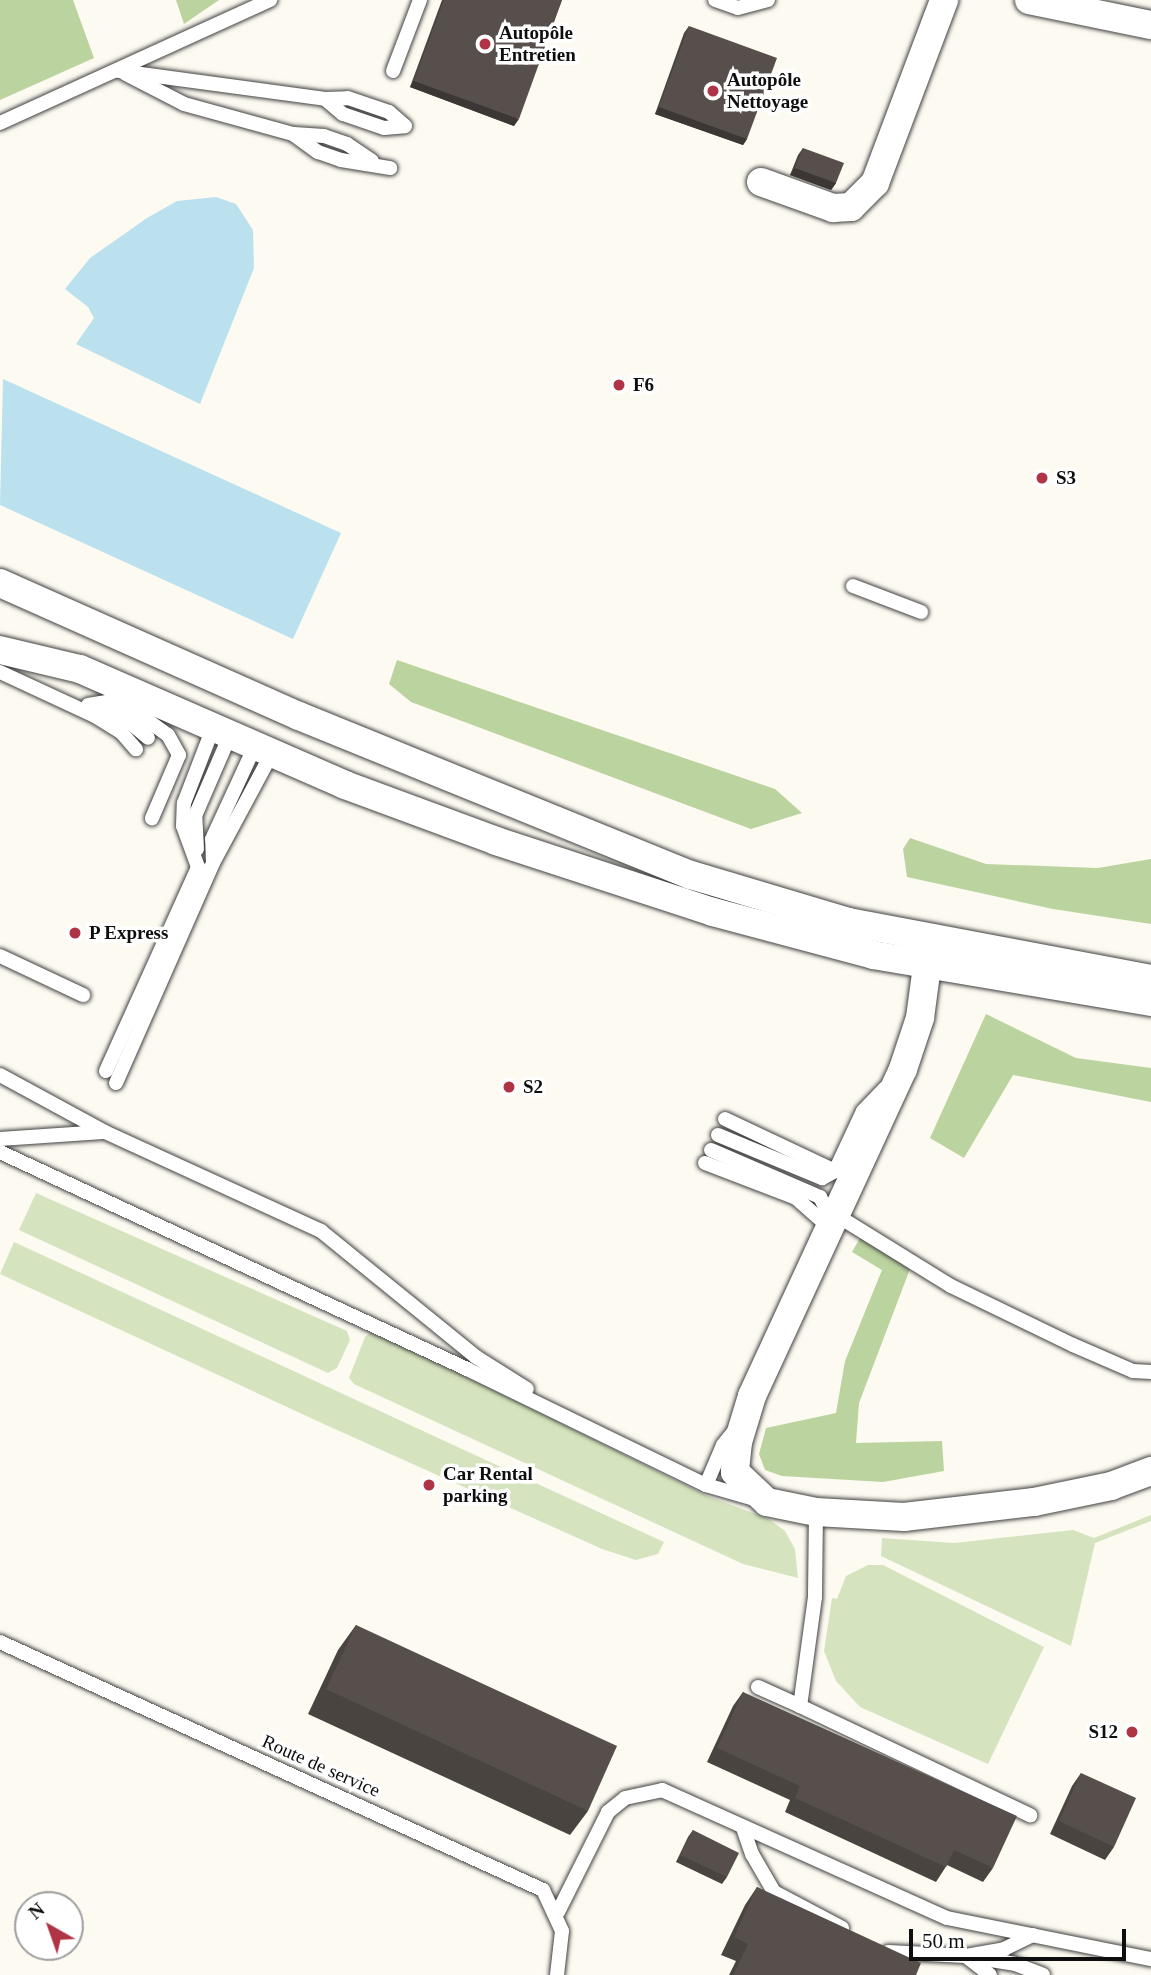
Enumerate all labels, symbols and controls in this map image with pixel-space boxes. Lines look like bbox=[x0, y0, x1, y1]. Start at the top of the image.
place label: Autopôle Entretien bbox=[499, 22, 576, 66]
marker: Autopôle Entretien bbox=[477, 36, 493, 52]
place label: Autopôle Nettoyage bbox=[727, 69, 808, 113]
marker: Autopôle Nettoyage bbox=[705, 83, 721, 99]
place label: F6 bbox=[633, 374, 654, 396]
marker: F6 bbox=[611, 377, 627, 393]
place label: S3 bbox=[1056, 467, 1076, 489]
marker: S3 bbox=[1034, 470, 1050, 486]
place label: P Express bbox=[89, 922, 169, 944]
marker: P Express bbox=[67, 925, 83, 941]
place label: S2 bbox=[523, 1076, 543, 1098]
marker: S2 bbox=[501, 1079, 517, 1095]
place label: Car Rental parking bbox=[443, 1463, 533, 1507]
marker: Car Rental parking bbox=[421, 1477, 437, 1493]
place label: S12 bbox=[1088, 1721, 1118, 1743]
marker: S12 bbox=[1124, 1724, 1140, 1740]
street label: Route de service bbox=[259, 1730, 383, 1802]
north arrow bbox=[14, 1891, 84, 1961]
text: N bbox=[24, 1899, 48, 1924]
scale bar bbox=[913, 1916, 1130, 1960]
text: 50 m bbox=[922, 1929, 965, 1953]

